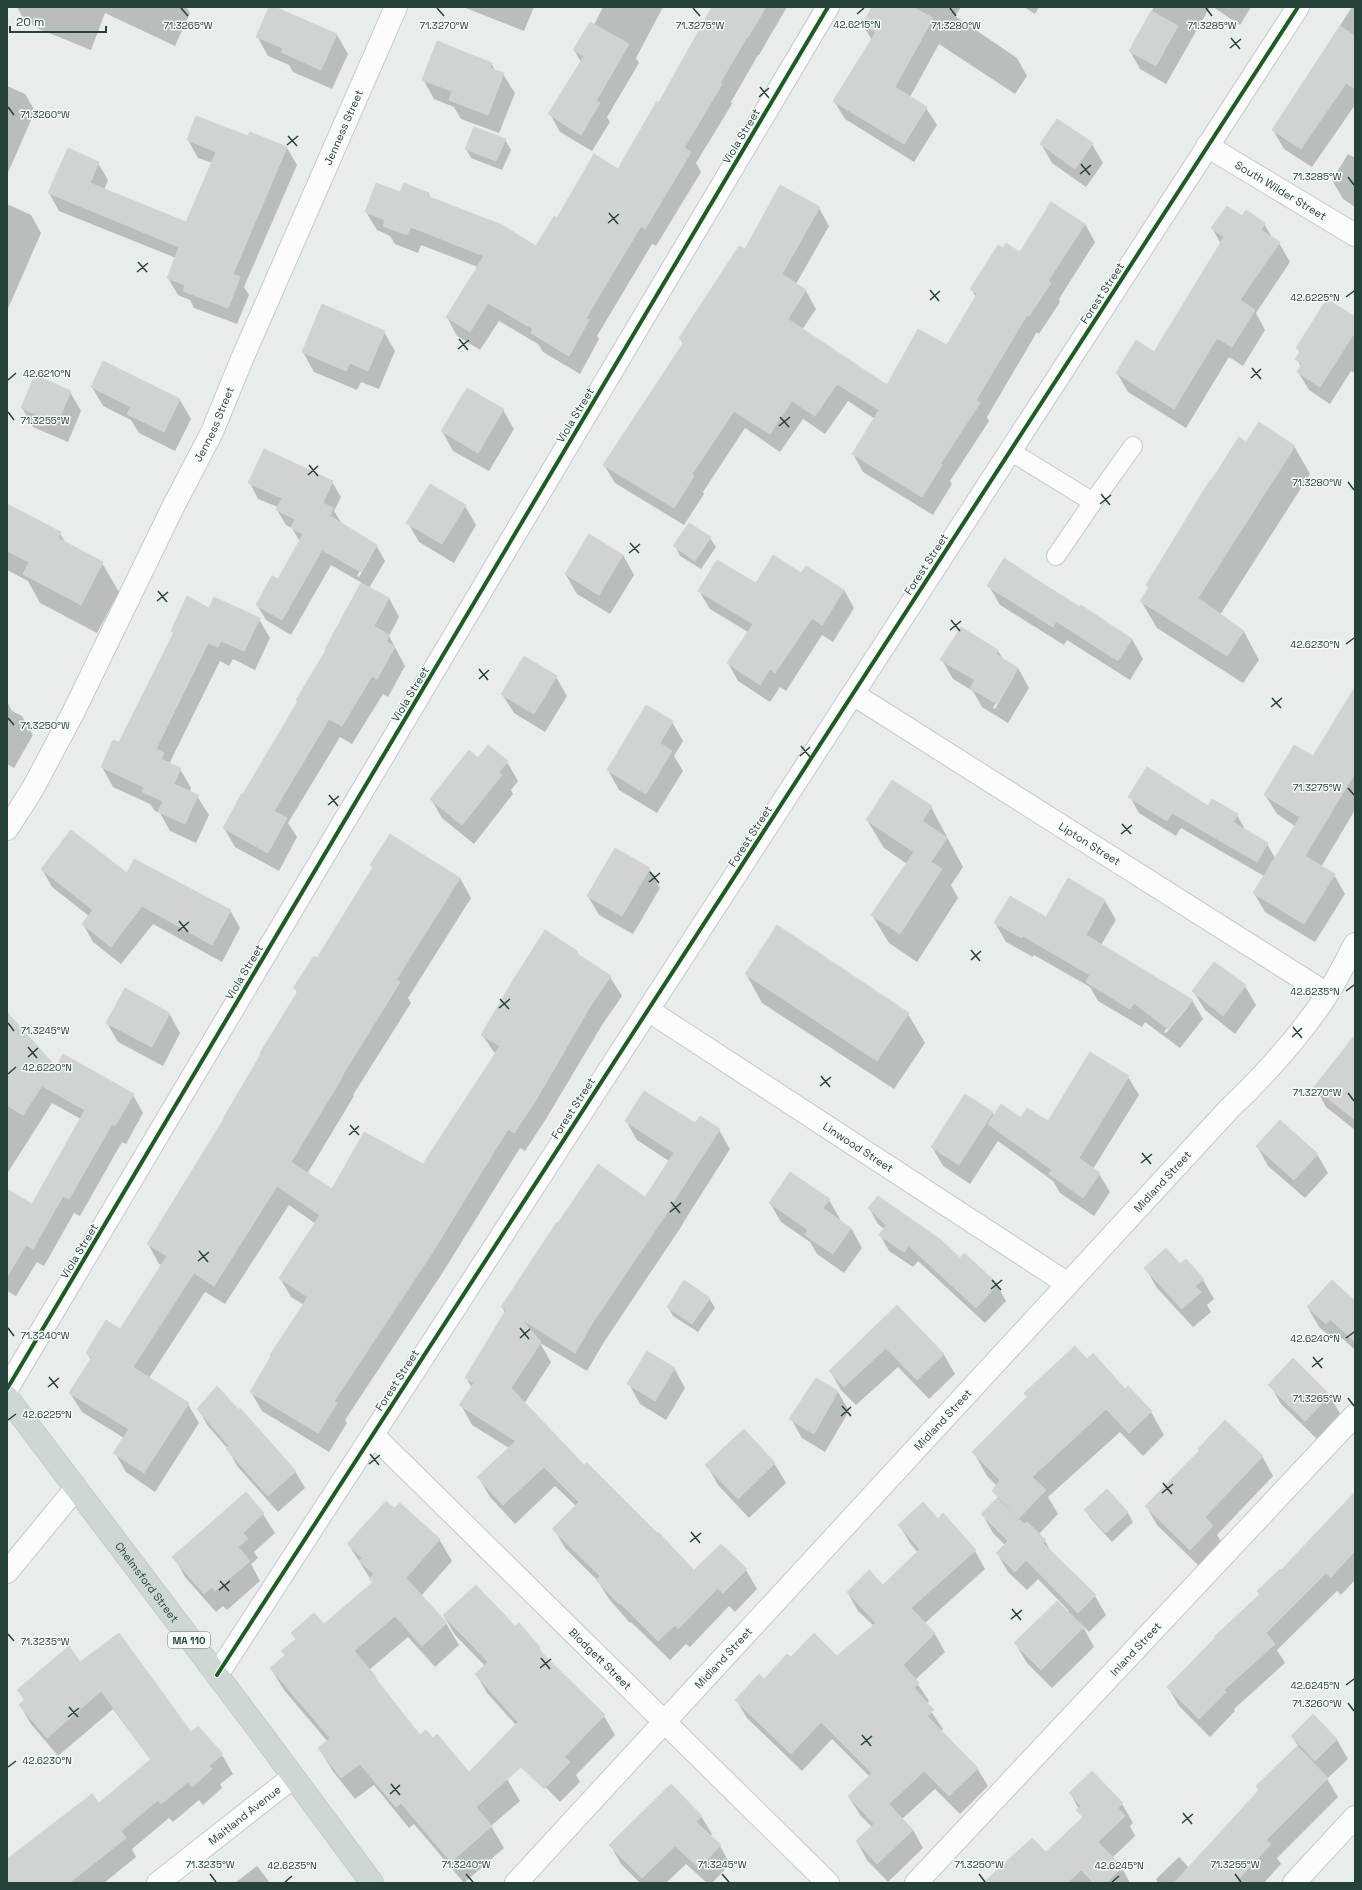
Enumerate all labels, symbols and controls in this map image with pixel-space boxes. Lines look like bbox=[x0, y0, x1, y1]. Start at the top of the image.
scale bar bbox=[10, 8, 106, 34]
text: 20 m bbox=[16, 14, 44, 30]
text: 42.6215°N bbox=[833, 18, 881, 31]
text: 71.3265°W bbox=[164, 19, 213, 32]
text: 71.3270°W bbox=[420, 19, 469, 32]
text: 71.3275°W bbox=[676, 19, 724, 32]
text: 71.3280°W bbox=[931, 19, 981, 32]
text: 71.3285°W bbox=[1187, 19, 1237, 32]
street label: Jenness Street bbox=[321, 87, 366, 167]
street label: Viola Street bbox=[719, 106, 763, 166]
text: 71.3260°W bbox=[20, 108, 70, 121]
street label: South Wilder Street bbox=[1232, 157, 1329, 223]
text: 71.3285°W bbox=[1292, 170, 1342, 183]
street label: Forest Street bbox=[1077, 260, 1127, 326]
text: 42.6225°N bbox=[1290, 291, 1340, 304]
text: 42.6210°N bbox=[23, 367, 71, 380]
street label: Jenness Street bbox=[191, 385, 237, 464]
street label: Viola Street bbox=[553, 385, 597, 445]
text: 71.3255°W bbox=[21, 414, 70, 427]
text: 71.3280°W bbox=[1292, 476, 1342, 489]
street label: Forest Street bbox=[901, 531, 951, 597]
text: 42.6230°N bbox=[1290, 638, 1340, 651]
street label: Viola Street bbox=[388, 664, 432, 724]
text: 71.3250°W bbox=[20, 719, 70, 732]
text: 71.3275°W bbox=[1293, 781, 1341, 794]
street label: Forest Street bbox=[725, 803, 775, 869]
street label: Lipton Street bbox=[1056, 819, 1123, 869]
street label: Viola Street bbox=[222, 942, 266, 1002]
text: 42.6235°N bbox=[1290, 985, 1340, 998]
text: 71.3245°W bbox=[21, 1024, 70, 1037]
text: 42.6220°N bbox=[22, 1061, 72, 1074]
street label: Forest Street bbox=[548, 1075, 598, 1141]
text: 71.3270°W bbox=[1293, 1086, 1342, 1099]
street label: Linwood Street bbox=[820, 1119, 896, 1175]
street label: Midland Street bbox=[1131, 1148, 1194, 1215]
street label: Viola Street bbox=[57, 1221, 101, 1281]
text: 71.3240°W bbox=[20, 1329, 70, 1342]
text: 42.6240°N bbox=[1290, 1332, 1340, 1345]
street label: Forest Street bbox=[372, 1347, 422, 1413]
street label: Midland Street bbox=[911, 1386, 975, 1453]
text: 71.3265°W bbox=[1293, 1392, 1342, 1405]
text: 42.6225°N bbox=[22, 1408, 72, 1421]
street label: Chelmsford Street bbox=[112, 1539, 182, 1625]
street label: Inland Street bbox=[1107, 1619, 1164, 1679]
street label: Midland Street bbox=[692, 1624, 755, 1692]
street label: Blodgett Street bbox=[566, 1625, 635, 1693]
road number: MA 110 bbox=[168, 1632, 210, 1648]
text: 71.3235°W bbox=[21, 1635, 70, 1648]
text: 42.6245°N bbox=[1290, 1679, 1340, 1692]
text: 71.3260°W bbox=[1292, 1697, 1342, 1710]
text: 42.6230°N bbox=[22, 1754, 72, 1767]
street label: Maitland Avenue bbox=[206, 1782, 283, 1848]
text: 71.3235°W bbox=[186, 1858, 235, 1871]
text: 71.3240°W bbox=[441, 1858, 491, 1871]
text: 71.3245°W bbox=[698, 1858, 747, 1871]
text: 71.3250°W bbox=[954, 1858, 1004, 1871]
text: 71.3255°W bbox=[1211, 1858, 1260, 1871]
text: 42.6235°N bbox=[267, 1859, 317, 1872]
text: 42.6245°N bbox=[1094, 1859, 1144, 1872]

